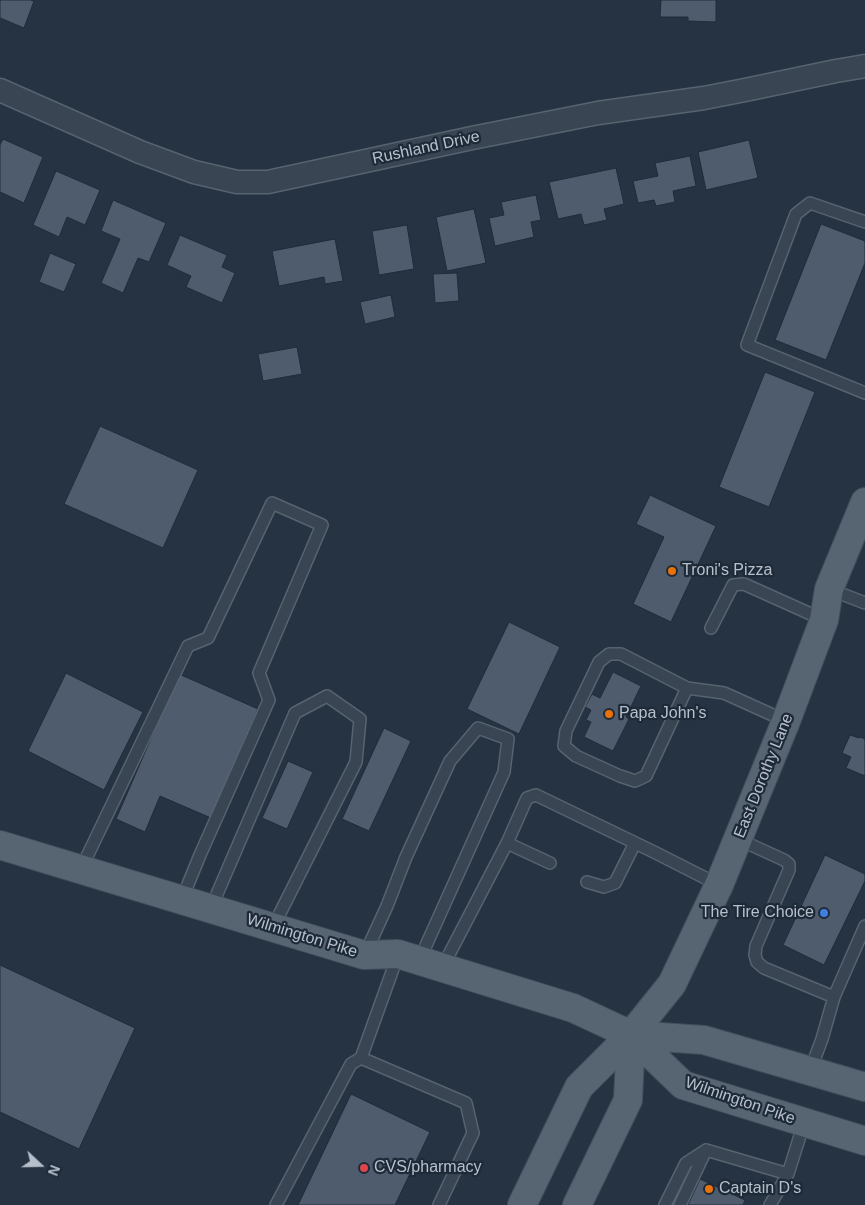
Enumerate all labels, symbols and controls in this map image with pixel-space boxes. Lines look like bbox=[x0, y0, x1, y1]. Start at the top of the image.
street label: Rushland Drive bbox=[371, 127, 481, 169]
place label: Troni's Pizza bbox=[682, 561, 772, 581]
marker: Troni's Pizza bbox=[666, 565, 678, 577]
place label: Papa John's bbox=[619, 704, 707, 724]
marker: Papa John's bbox=[603, 708, 615, 720]
street label: East Dorothy Lane bbox=[730, 711, 798, 841]
place label: The Tire Choice bbox=[701, 903, 814, 923]
marker: The Tire Choice bbox=[818, 907, 830, 919]
street label: Wilmington Pike bbox=[244, 910, 360, 962]
street label: Wilmington Pike bbox=[683, 1073, 797, 1129]
north arrow bbox=[15, 1140, 65, 1190]
place label: CVS/pharmacy bbox=[374, 1158, 482, 1178]
marker: CVS/pharmacy bbox=[358, 1162, 370, 1174]
text: N bbox=[45, 1163, 63, 1178]
place label: Captain D's bbox=[719, 1179, 801, 1199]
marker: Captain D's bbox=[703, 1183, 715, 1195]

